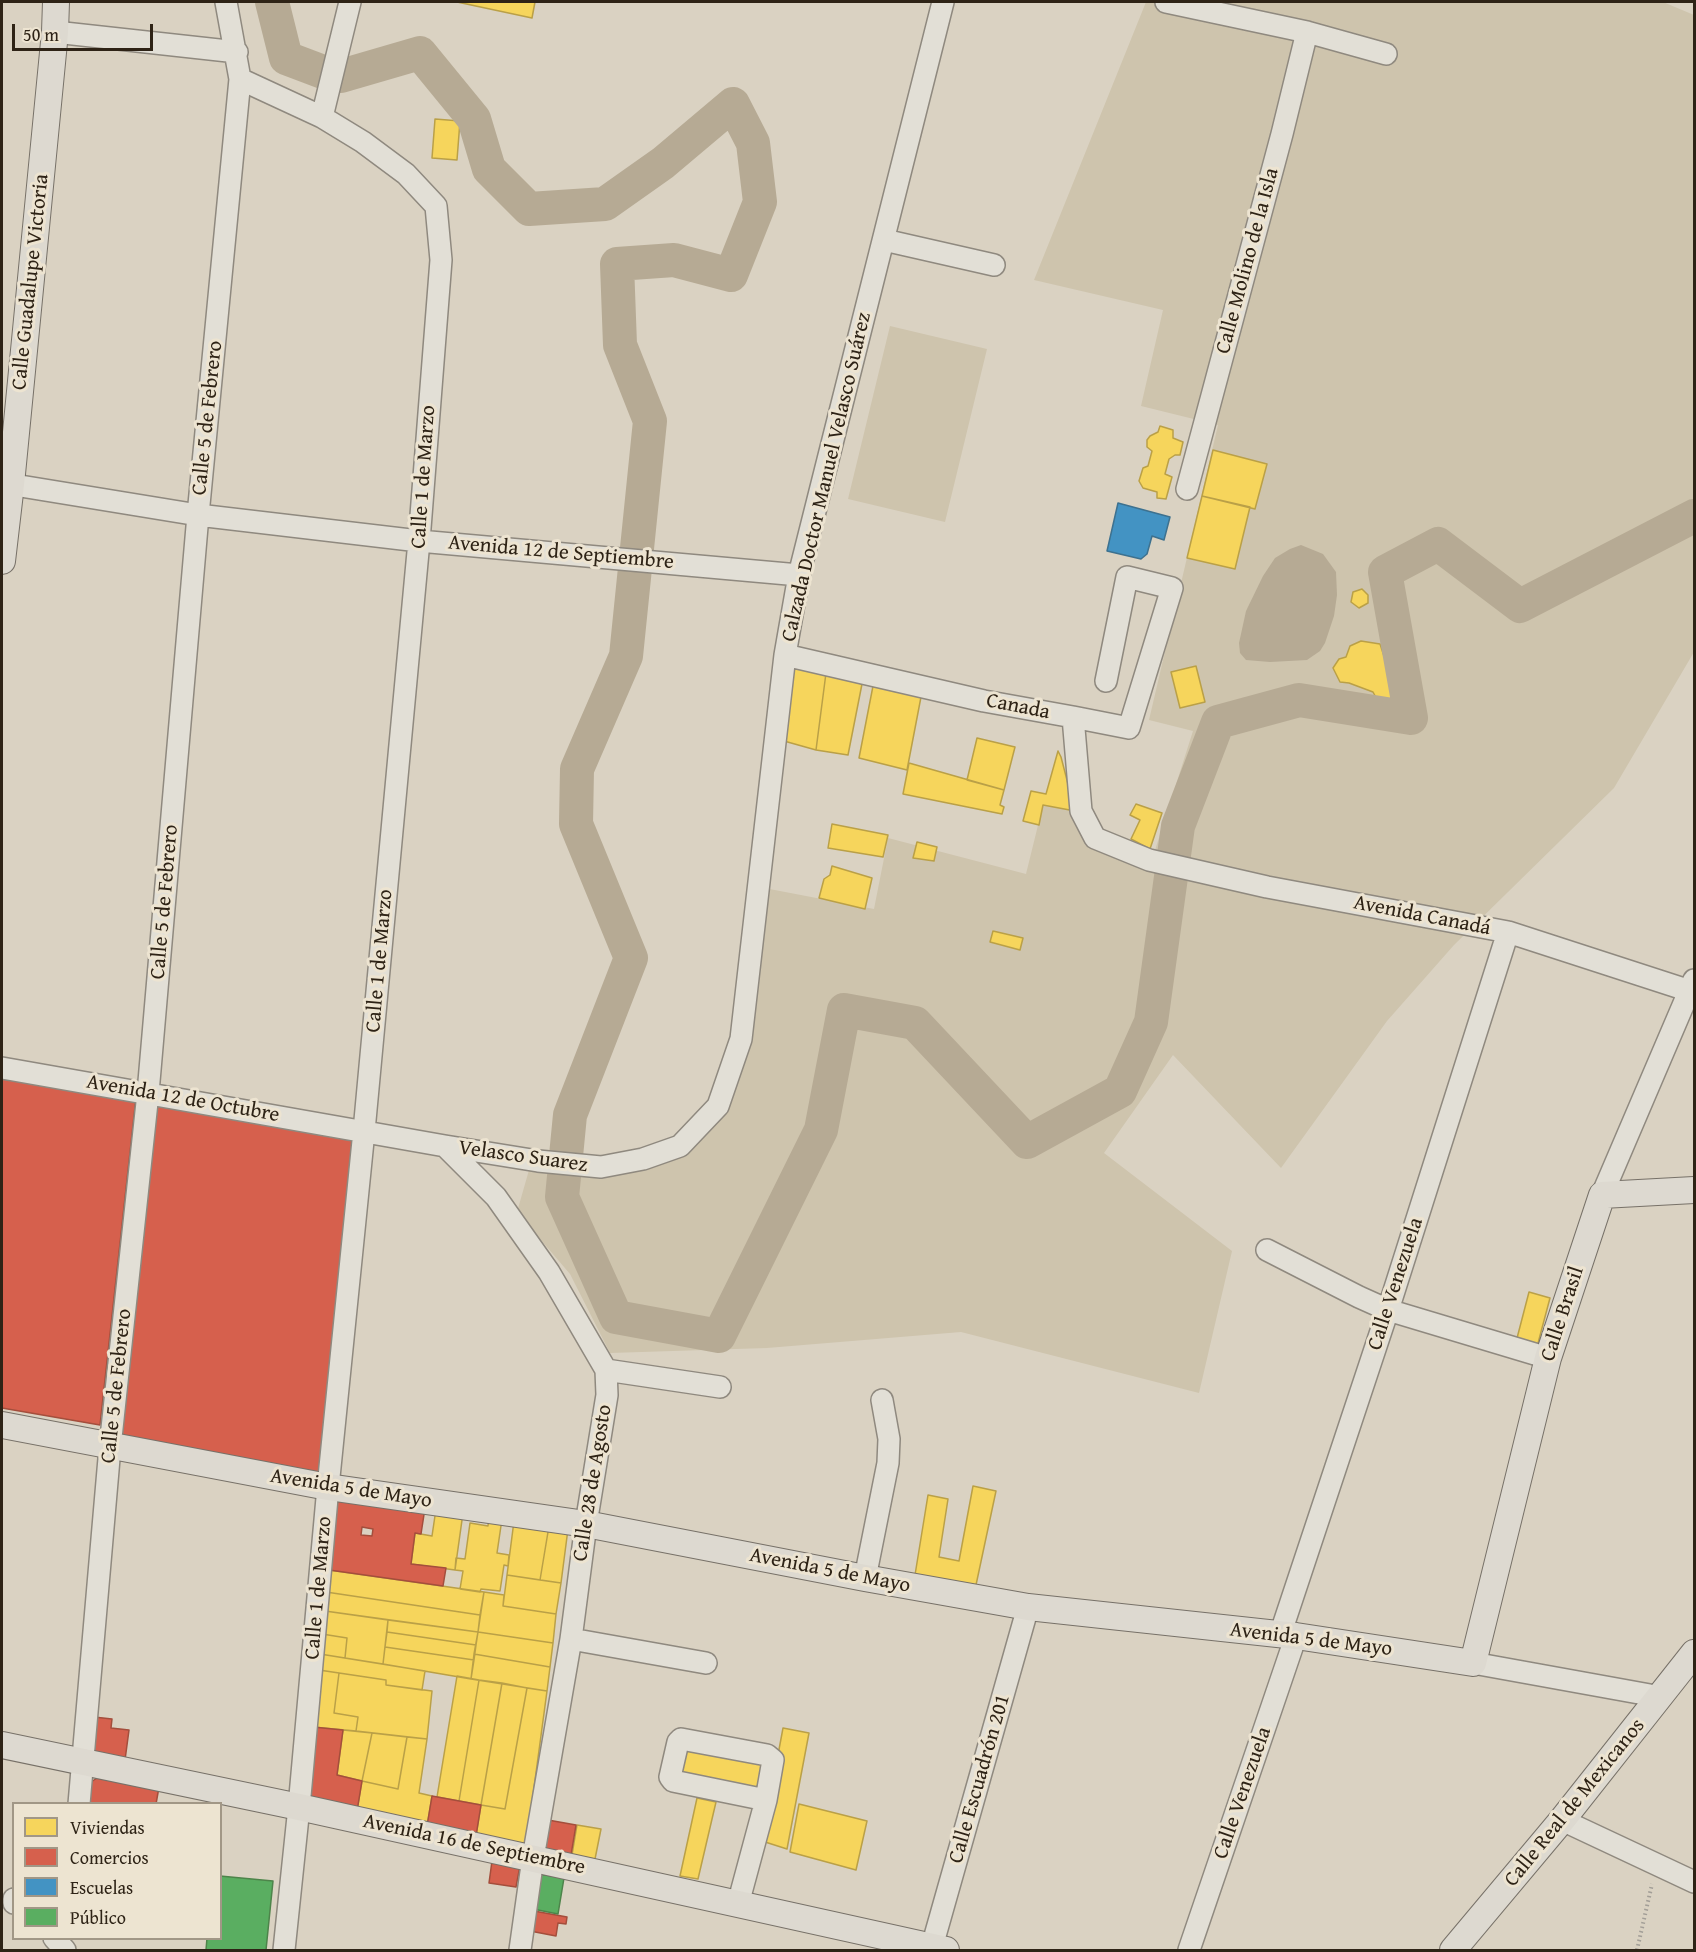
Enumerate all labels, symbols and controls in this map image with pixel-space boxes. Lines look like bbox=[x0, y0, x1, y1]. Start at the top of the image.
scale bar bbox=[15, 12, 156, 50]
text: 50 m bbox=[23, 21, 59, 48]
street label: Calle Molino de la Isla bbox=[1211, 165, 1285, 357]
street label: Calle Guadalupe Victoria bbox=[7, 173, 55, 391]
street label: Calzada Doctor Manuel Velasco Suárez bbox=[777, 310, 877, 644]
street label: Calle 5 de Febrero bbox=[187, 339, 229, 497]
street label: Calle 1 de Marzo bbox=[406, 404, 442, 550]
street label: Avenida 12 de Septiembre bbox=[447, 531, 675, 575]
street label: Canada bbox=[984, 689, 1052, 725]
street label: Calle 5 de Febrero bbox=[146, 823, 184, 981]
street label: Calle 1 de Marzo bbox=[361, 888, 399, 1034]
street label: Avenida Canadá bbox=[1351, 890, 1493, 942]
street label: Avenida 12 de Octubre bbox=[85, 1070, 281, 1128]
street label: Velasco Suarez bbox=[457, 1135, 589, 1179]
street label: Calle Venezuela bbox=[1363, 1215, 1429, 1353]
street label: Calle Brasil bbox=[1536, 1263, 1590, 1365]
street label: Calle 5 de Febrero bbox=[96, 1307, 138, 1465]
street label: Calle 28 de Agosto bbox=[568, 1403, 618, 1563]
street label: Avenida 5 de Mayo bbox=[268, 1464, 434, 1514]
street label: Calle 1 de Marzo bbox=[300, 1515, 338, 1661]
street label: Avenida 5 de Mayo bbox=[747, 1543, 913, 1599]
street label: Avenida 5 de Mayo bbox=[1228, 1618, 1394, 1662]
street label: Calle Escuadrón 201 bbox=[944, 1692, 1016, 1866]
street label: Calle Real de Mexicanos bbox=[1499, 1714, 1651, 1892]
street label: Calle Venezuela bbox=[1209, 1724, 1277, 1862]
legend bbox=[12, 1802, 222, 1940]
street label: Avenida 16 de Septiembre bbox=[361, 1809, 587, 1881]
text: Viviendas bbox=[70, 1814, 145, 1841]
text: Comercios bbox=[70, 1844, 149, 1871]
text: Escuelas bbox=[70, 1874, 133, 1901]
text: Público bbox=[70, 1904, 126, 1931]

